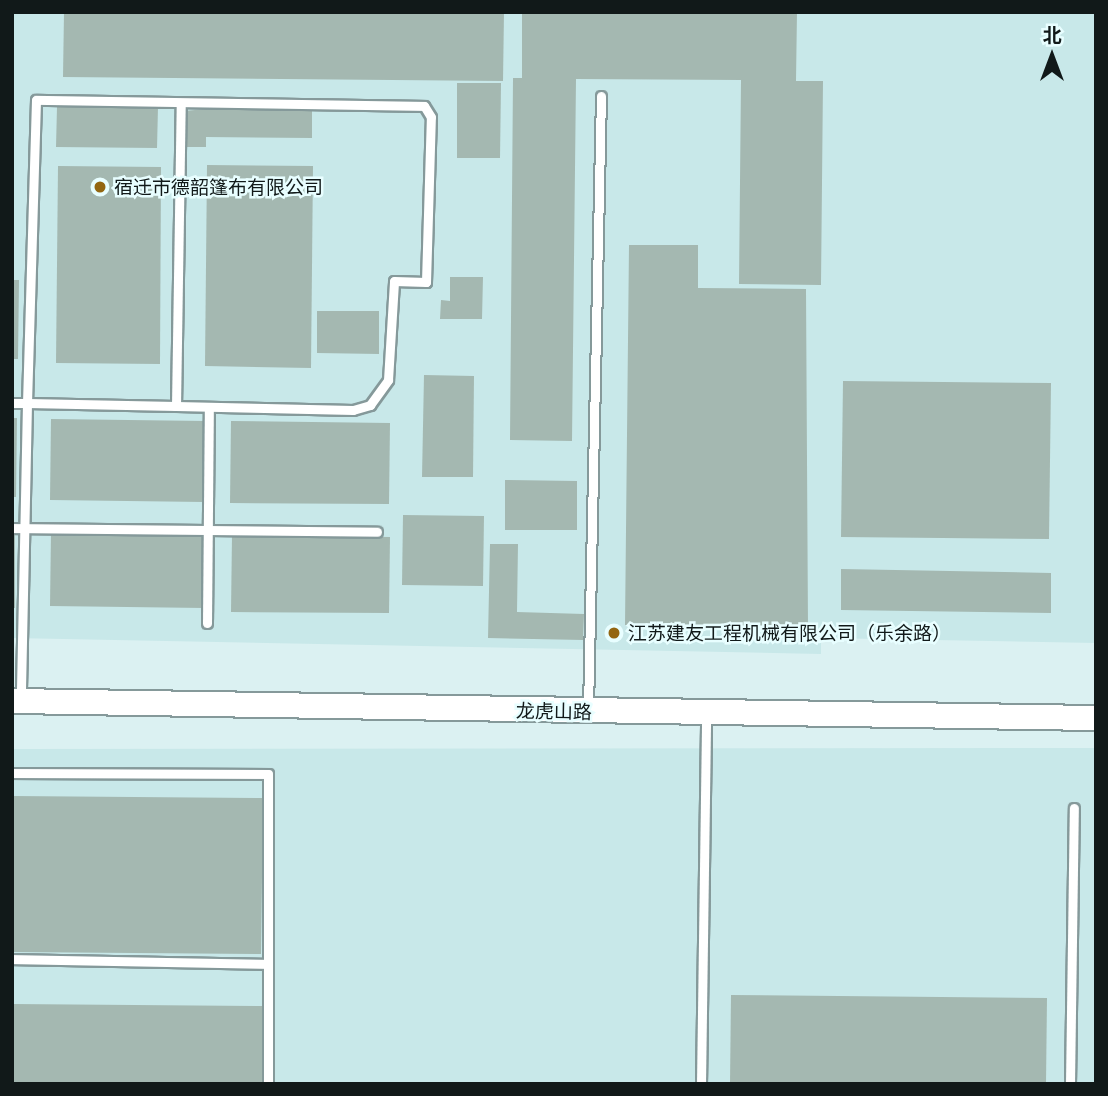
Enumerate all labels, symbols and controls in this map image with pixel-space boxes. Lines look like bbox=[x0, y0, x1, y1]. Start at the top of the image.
text: 北 bbox=[1042, 20, 1062, 49]
north arrow bbox=[1017, 21, 1087, 91]
place label: 宿迁市德韶篷布有限公司 bbox=[114, 176, 323, 198]
marker: 宿迁市德韶篷布有限公司 bbox=[92, 179, 108, 195]
place label: 江苏建友工程机械有限公司（乐余路） bbox=[628, 622, 951, 644]
marker: 江苏建友工程机械有限公司（乐余路） bbox=[606, 625, 622, 641]
street label: 龙虎山路 bbox=[516, 699, 592, 723]

